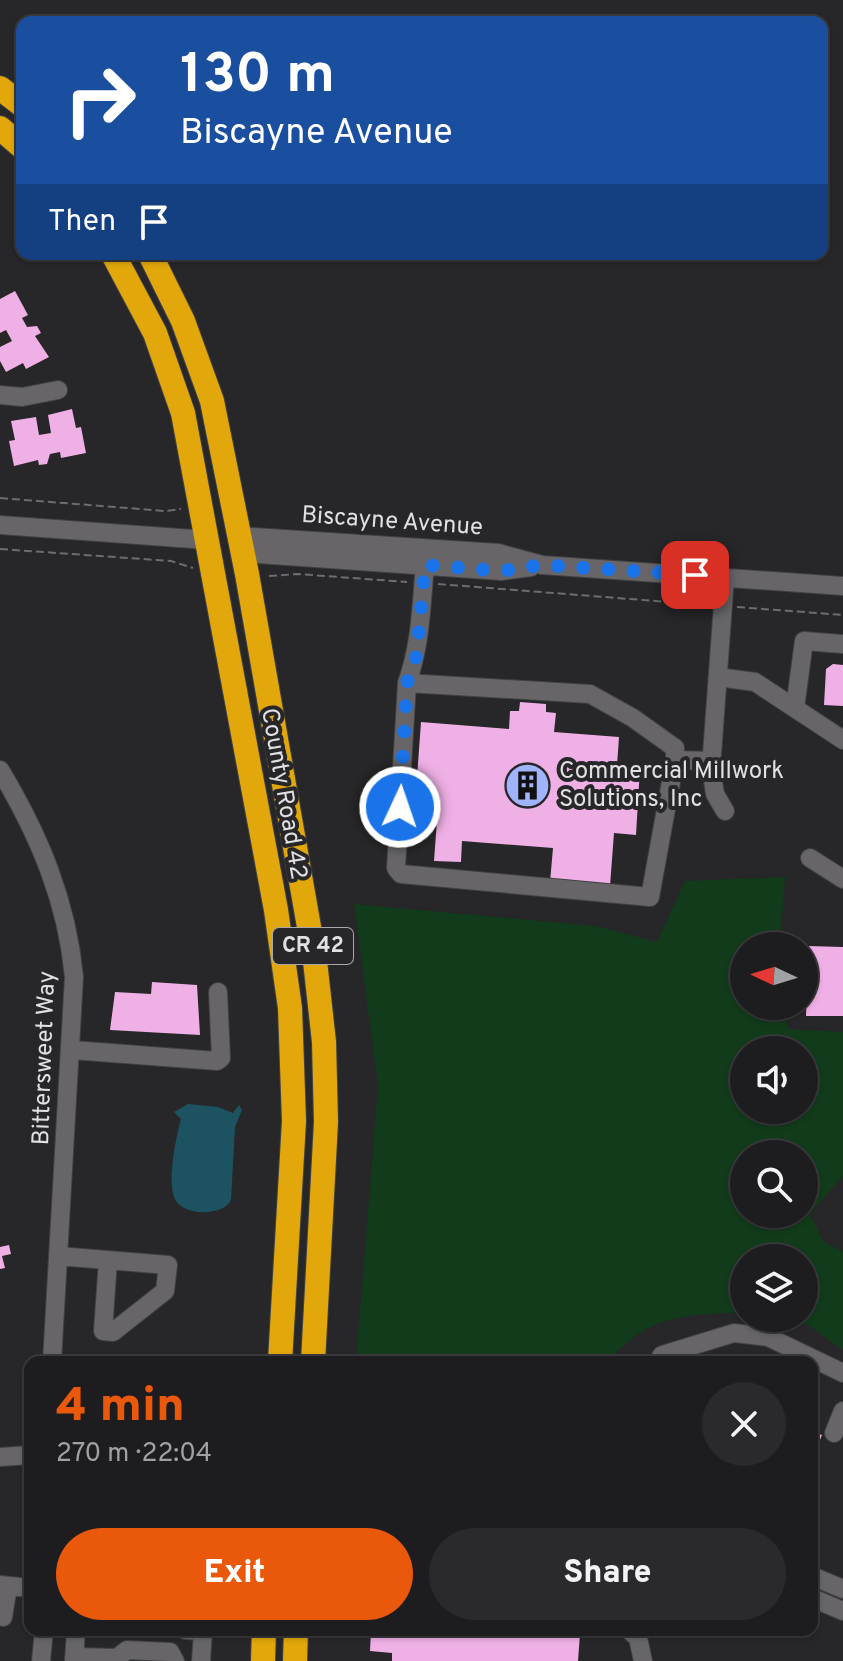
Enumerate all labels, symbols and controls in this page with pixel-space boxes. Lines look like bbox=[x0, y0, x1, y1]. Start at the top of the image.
text: 130 m bbox=[180, 42, 335, 112]
icon: right bbox=[48, 48, 152, 152]
text: Biscayne Avenue bbox=[180, 111, 453, 157]
icon: arrive bbox=[132, 200, 176, 244]
text: Then bbox=[48, 204, 116, 241]
street label: Biscayne Avenue bbox=[300, 501, 484, 543]
pin bbox=[661, 541, 729, 609]
icon: arrive bbox=[673, 553, 717, 597]
street label: County Road 42 bbox=[253, 706, 313, 882]
place label: Commercial Millwork Solutions, Inc bbox=[559, 757, 784, 815]
building icon: Commercial Millwork Solutions, Inc bbox=[504, 762, 552, 810]
position arrow bbox=[358, 765, 442, 849]
road number: CR 42 bbox=[273, 928, 353, 964]
north arrow bbox=[730, 932, 818, 1020]
map controls bbox=[730, 932, 818, 1332]
street label: Bittersweet Way bbox=[27, 970, 63, 1146]
button: sound bbox=[730, 1036, 818, 1124]
button: search bbox=[730, 1140, 818, 1228]
button: layers bbox=[730, 1244, 818, 1332]
text: 4 min bbox=[56, 1378, 185, 1438]
button: close bbox=[702, 1382, 786, 1466]
text: 270 m · 22:04 bbox=[56, 1438, 212, 1471]
button: Exit bbox=[56, 1528, 413, 1620]
button: Share bbox=[429, 1528, 786, 1620]

